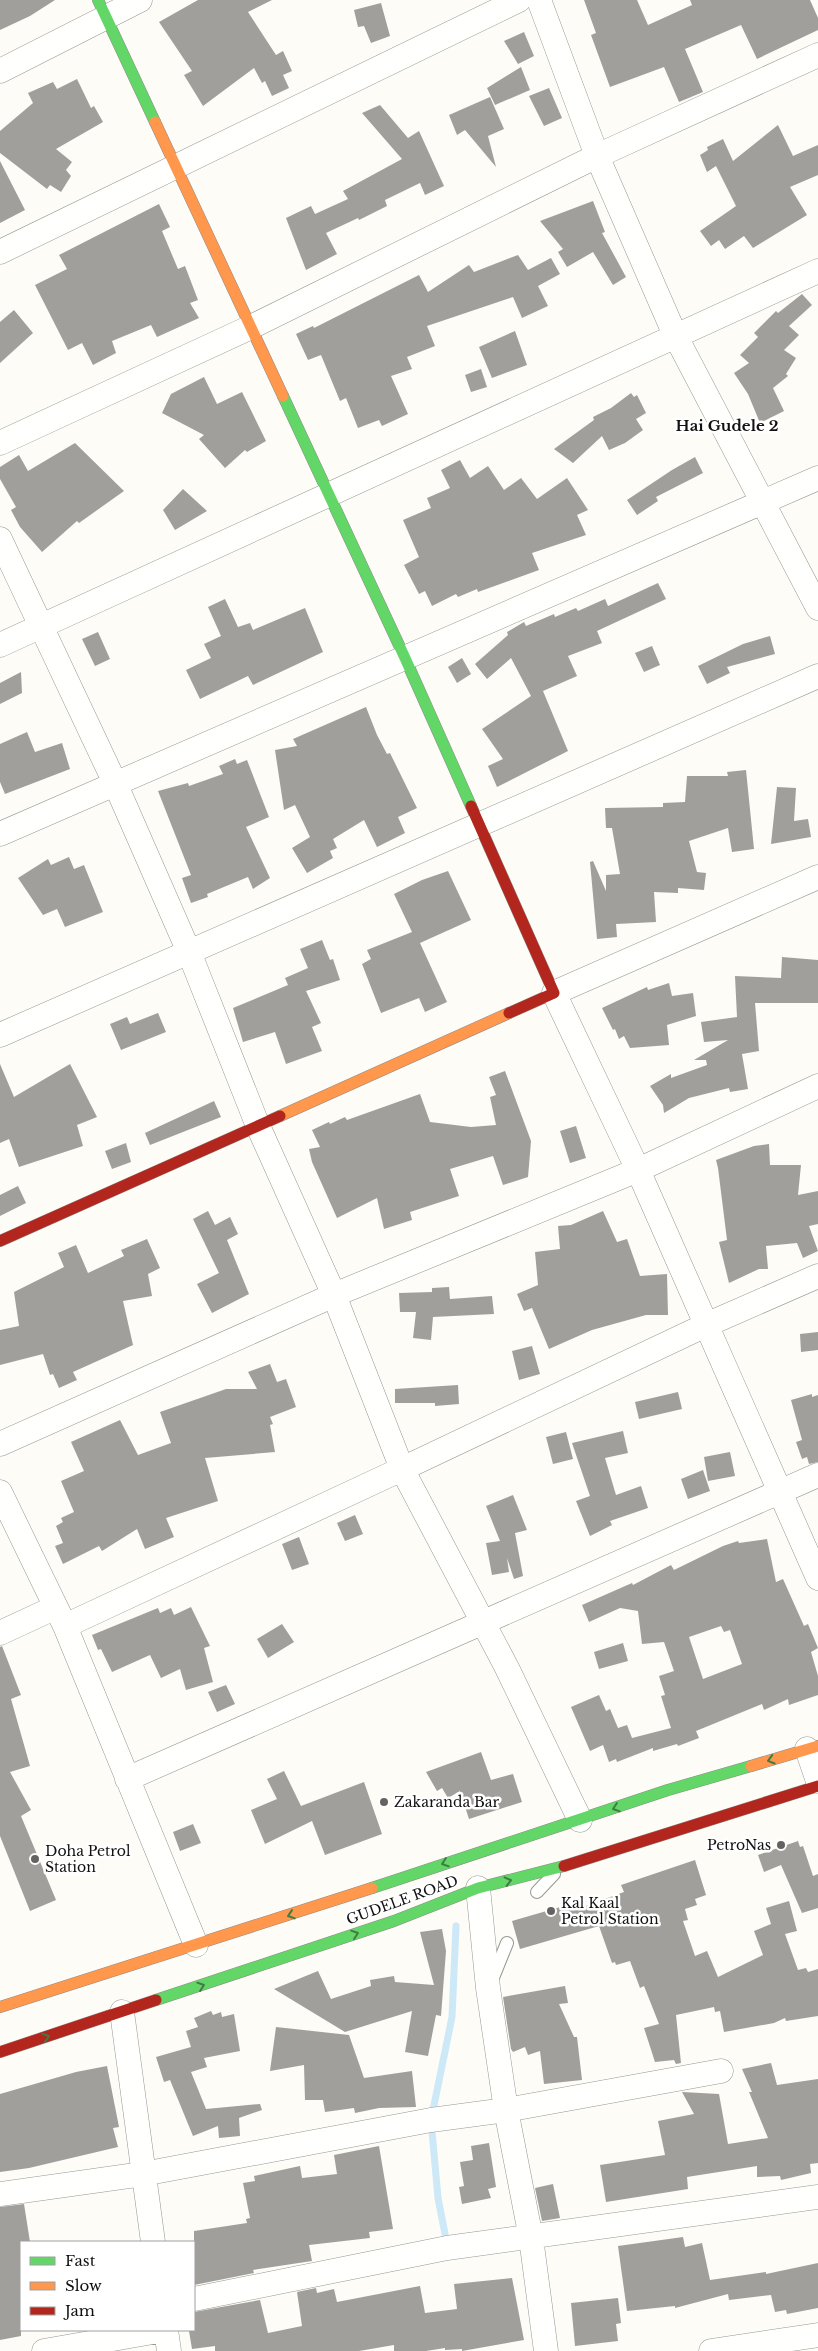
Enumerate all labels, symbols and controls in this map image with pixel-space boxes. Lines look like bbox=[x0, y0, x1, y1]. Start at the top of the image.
district label: Hai Gudele 2 bbox=[675, 416, 779, 435]
one-way arrow bbox=[768, 1754, 776, 1764]
place label: Zakaranda Bar bbox=[394, 1793, 500, 1811]
marker: Zakaranda Bar bbox=[378, 1796, 390, 1808]
one-way arrow bbox=[612, 1802, 621, 1812]
place label: PetroNas bbox=[707, 1836, 771, 1854]
marker: PetroNas bbox=[775, 1839, 787, 1851]
place label: Doha Petrol Station bbox=[45, 1842, 131, 1876]
marker: Doha Petrol Station bbox=[29, 1853, 41, 1865]
one-way arrow bbox=[441, 1857, 450, 1867]
street label: GUDELE ROAD bbox=[344, 1871, 460, 1929]
one-way arrow bbox=[503, 1876, 512, 1887]
place label: Kal Kaal Petrol Station bbox=[561, 1894, 659, 1928]
marker: Kal Kaal Petrol Station bbox=[545, 1905, 557, 1917]
one-way arrow bbox=[287, 1909, 295, 1919]
one-way arrow bbox=[350, 1930, 358, 1940]
one-way arrow bbox=[196, 1982, 204, 1992]
one-way arrow bbox=[42, 2032, 50, 2042]
legend bbox=[20, 2241, 195, 2331]
text: Fast bbox=[65, 2251, 96, 2270]
text: Slow bbox=[65, 2276, 102, 2295]
text: Jam bbox=[63, 2301, 95, 2320]

